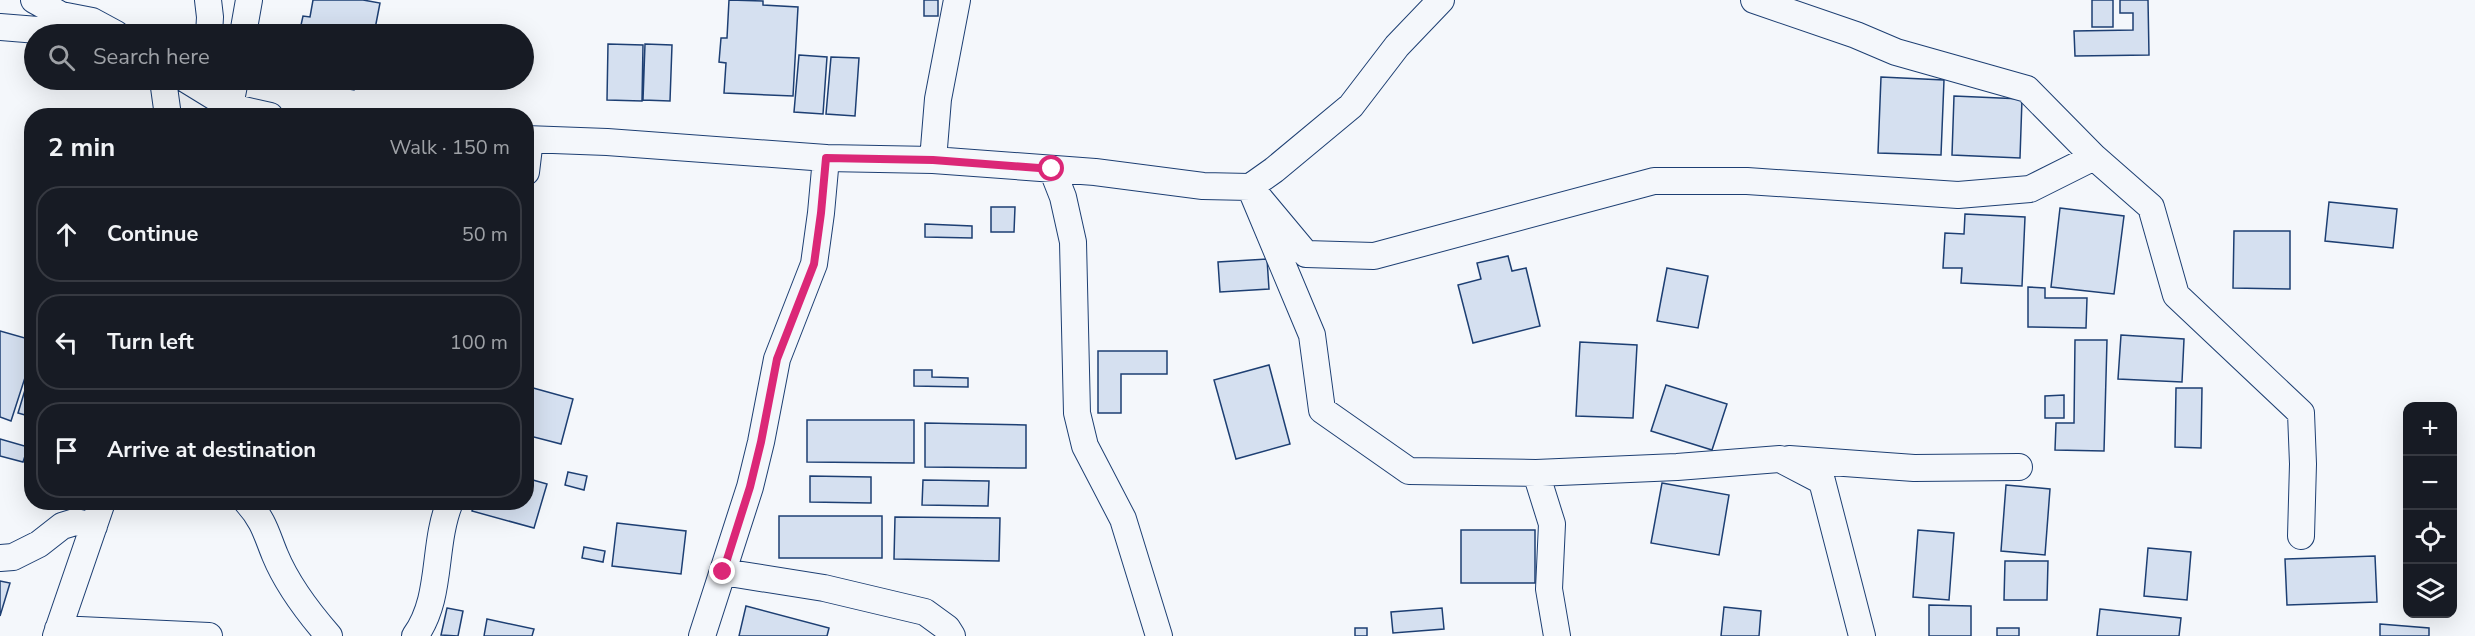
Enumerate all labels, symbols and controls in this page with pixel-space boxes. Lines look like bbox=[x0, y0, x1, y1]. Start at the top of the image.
search box bbox=[24, 24, 534, 90]
icon: search bbox=[45, 41, 78, 74]
text: Search here bbox=[93, 42, 210, 72]
text: 2 min bbox=[48, 130, 115, 165]
text: Walk · 150 m bbox=[390, 134, 510, 161]
route start bbox=[1038, 155, 1064, 181]
icon: ahead bbox=[50, 218, 83, 251]
text: Continue bbox=[107, 219, 198, 249]
text: 50 m bbox=[462, 221, 508, 248]
icon: left bbox=[50, 326, 83, 359]
text: Turn left bbox=[107, 327, 194, 357]
text: 100 m bbox=[450, 329, 508, 356]
map controls bbox=[2403, 402, 2457, 618]
button: + bbox=[2403, 402, 2457, 456]
icon: arrive bbox=[50, 434, 83, 467]
text: Arrive at destination bbox=[107, 435, 316, 465]
button: − bbox=[2403, 456, 2457, 510]
button: locate bbox=[2403, 510, 2457, 564]
route end bbox=[709, 558, 735, 584]
button: layers bbox=[2403, 564, 2457, 618]

